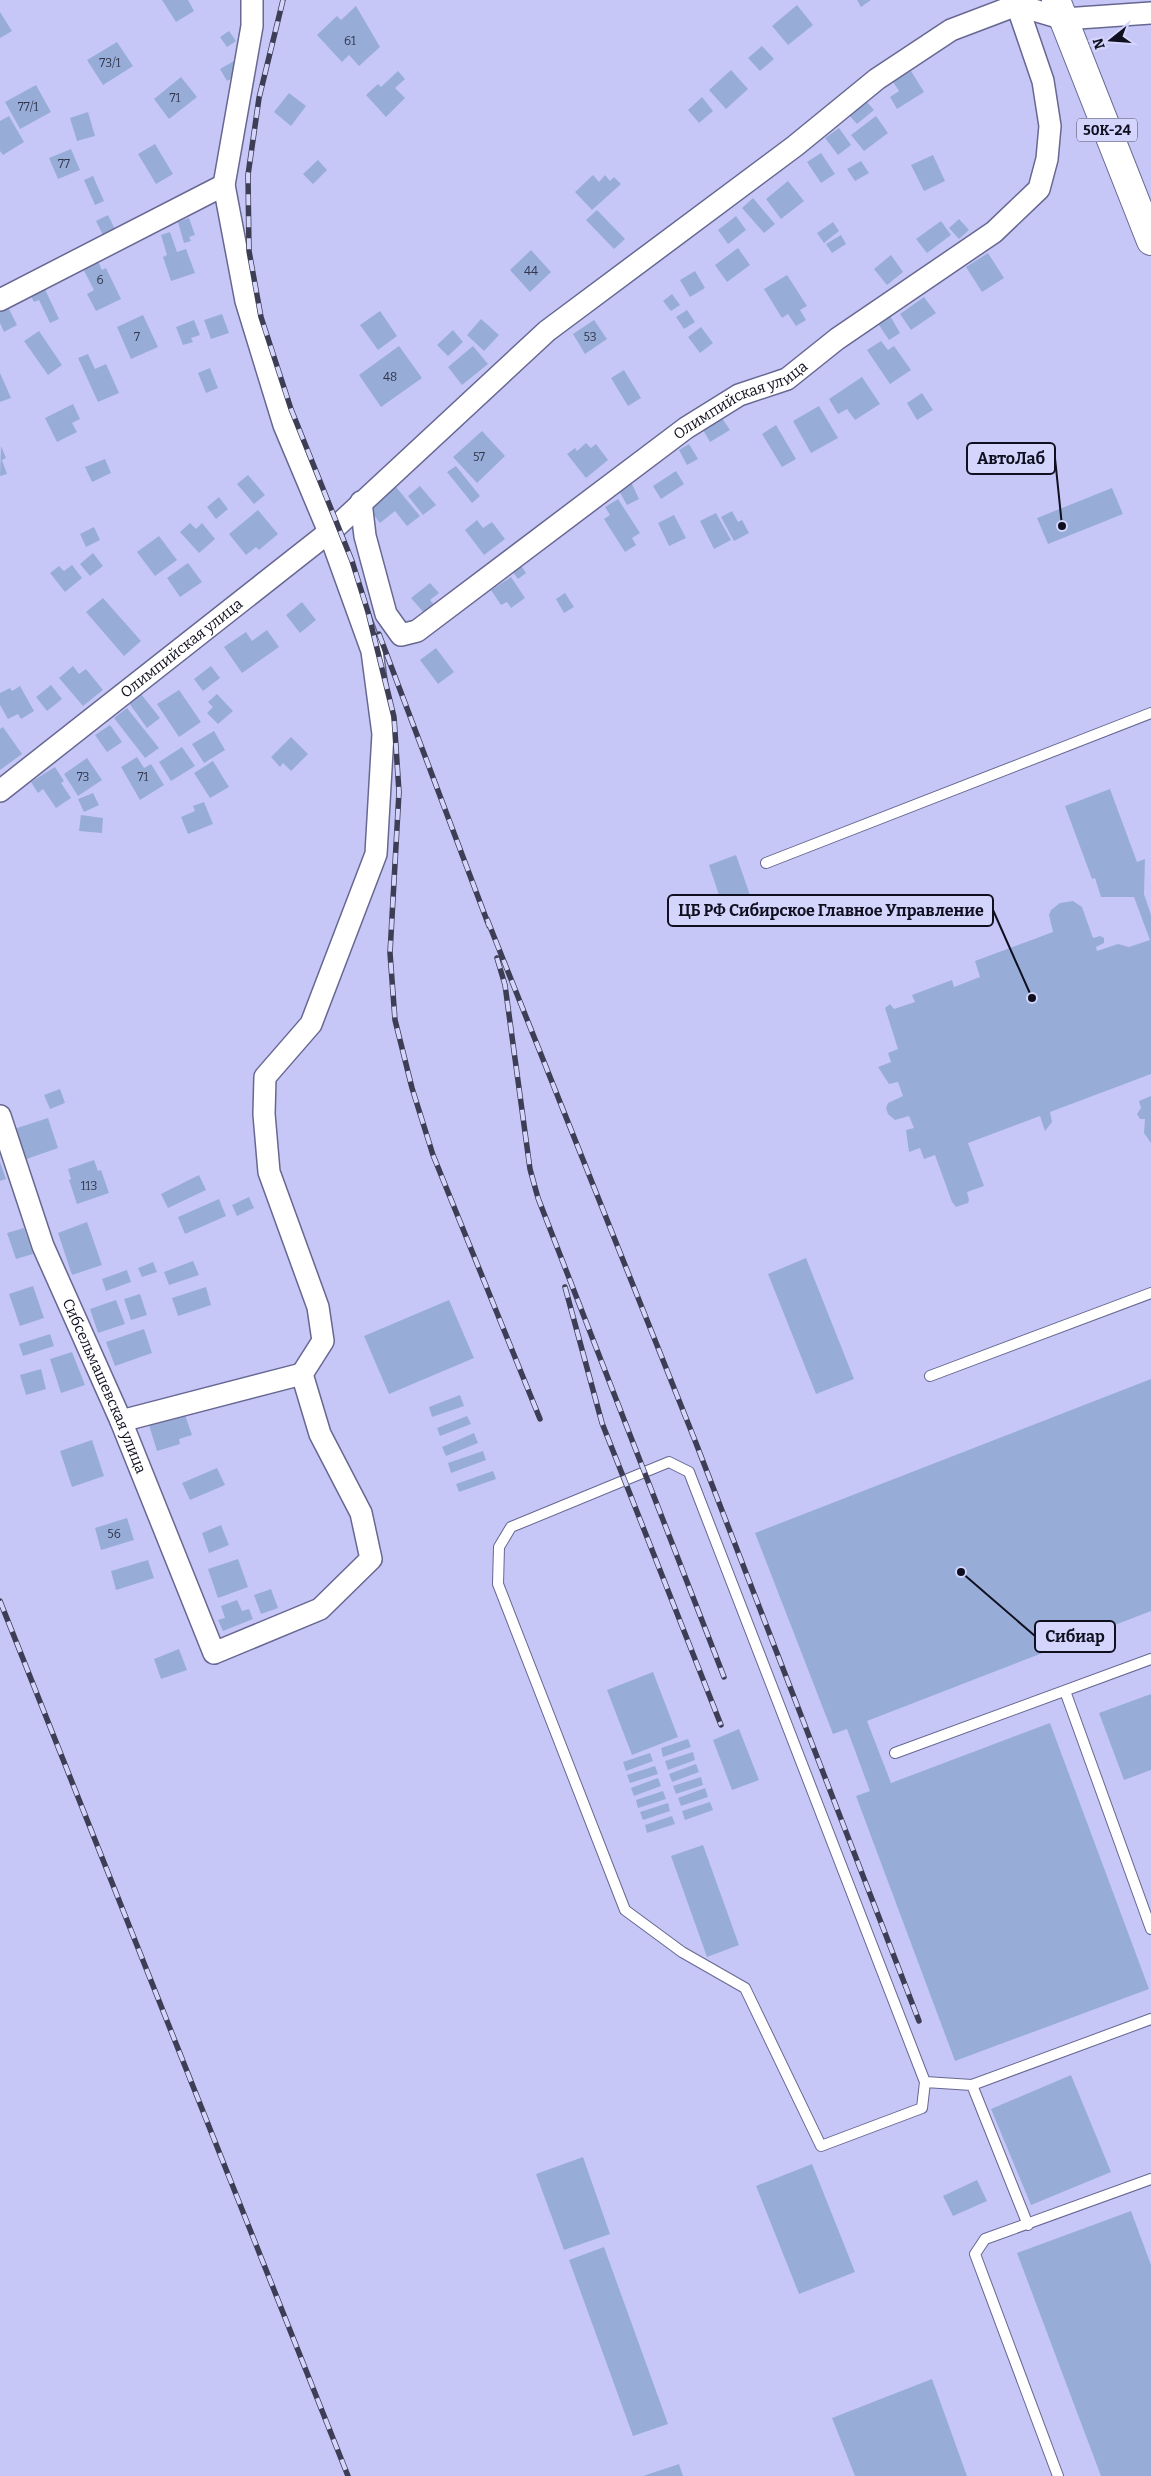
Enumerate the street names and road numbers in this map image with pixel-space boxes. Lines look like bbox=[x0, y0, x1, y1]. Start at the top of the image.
road number: 50К-24 bbox=[1077, 118, 1137, 142]
street label: Олимпийская улица bbox=[670, 357, 811, 443]
street label: Олимпийская улица bbox=[117, 595, 246, 702]
street label: Сибсельмашевская улица bbox=[59, 1296, 150, 1476]

